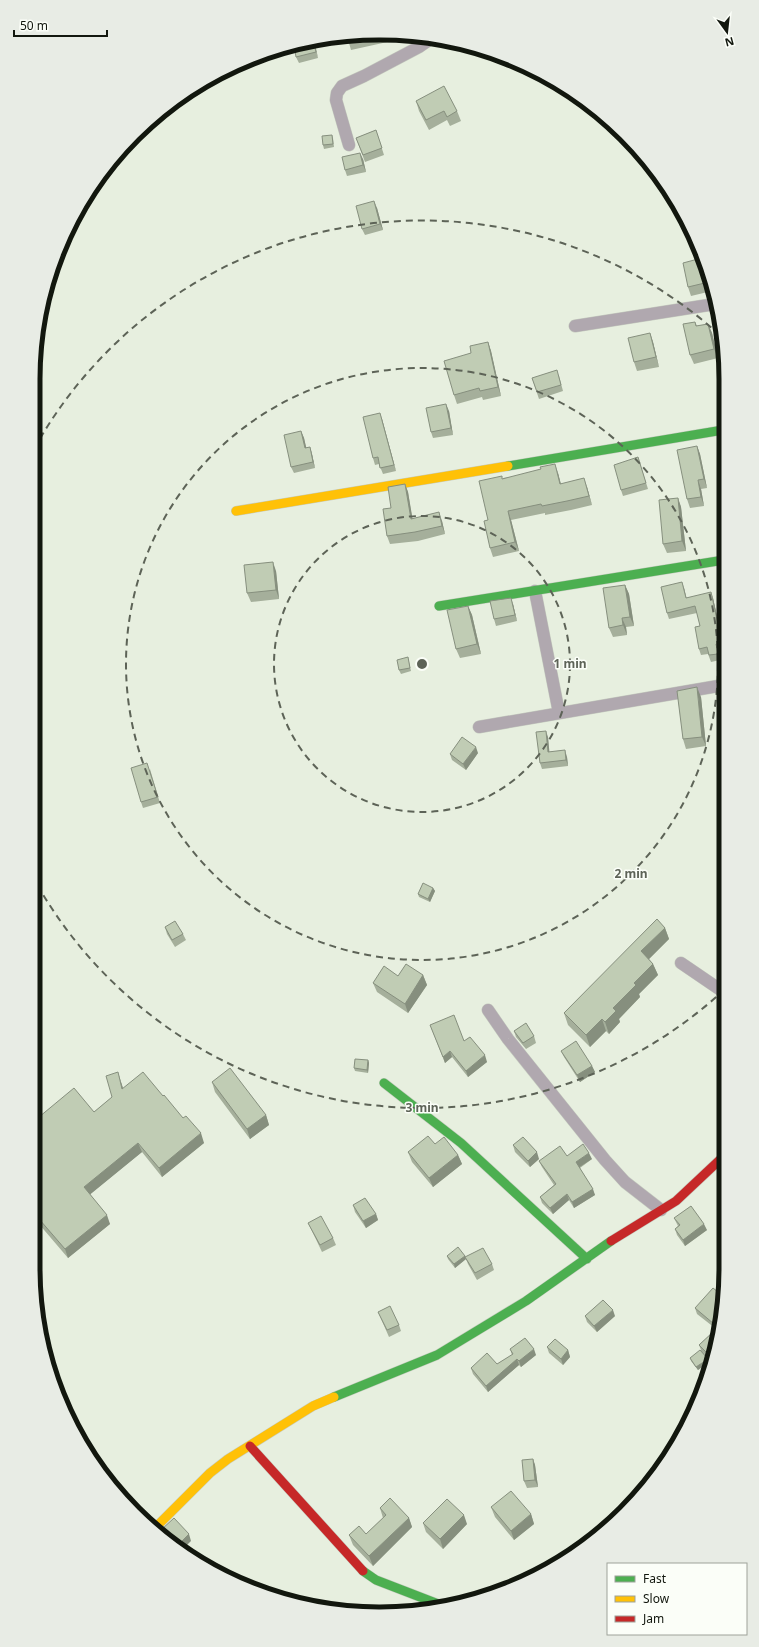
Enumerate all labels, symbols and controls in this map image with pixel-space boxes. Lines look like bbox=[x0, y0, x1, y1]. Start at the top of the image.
scale bar bbox=[14, 12, 107, 38]
north arrow bbox=[707, 12, 747, 52]
text: 50 m bbox=[20, 17, 48, 34]
text: N bbox=[723, 34, 736, 51]
text: 1 min bbox=[553, 655, 587, 672]
centre of rings bbox=[415, 657, 429, 671]
text: 2 min bbox=[614, 865, 648, 882]
text: 3 min bbox=[405, 1099, 439, 1116]
legend bbox=[607, 1563, 747, 1635]
text: Fast bbox=[643, 1570, 667, 1587]
text: Slow bbox=[643, 1590, 670, 1607]
text: Jam bbox=[642, 1610, 664, 1627]

